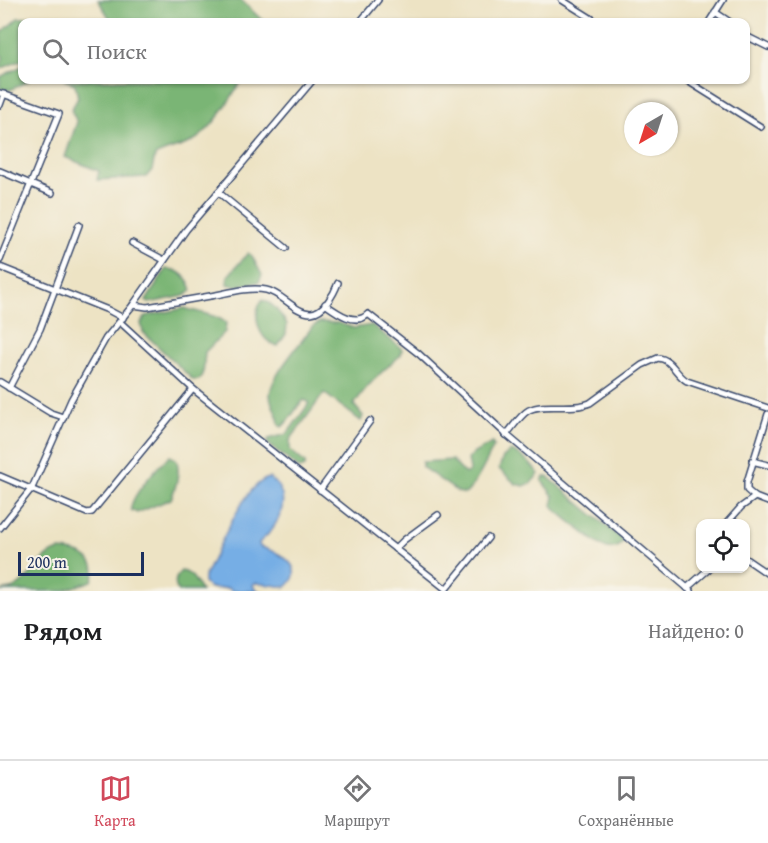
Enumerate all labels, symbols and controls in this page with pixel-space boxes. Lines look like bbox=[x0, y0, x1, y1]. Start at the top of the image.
search box bbox=[18, 18, 750, 84]
icon: search bbox=[39, 35, 72, 68]
text: Поиск bbox=[87, 35, 147, 67]
north arrow bbox=[624, 102, 678, 156]
map controls bbox=[696, 519, 750, 573]
button: locate bbox=[696, 519, 750, 573]
scale bar bbox=[18, 549, 144, 576]
text: 200 m bbox=[27, 550, 67, 574]
text: Рядом bbox=[24, 611, 102, 650]
text: Найдено: 0 bbox=[648, 616, 744, 645]
tab: Карта bbox=[94, 772, 136, 832]
tab: Маршрут bbox=[324, 772, 390, 832]
tab: Сохранённые bbox=[578, 772, 674, 832]

